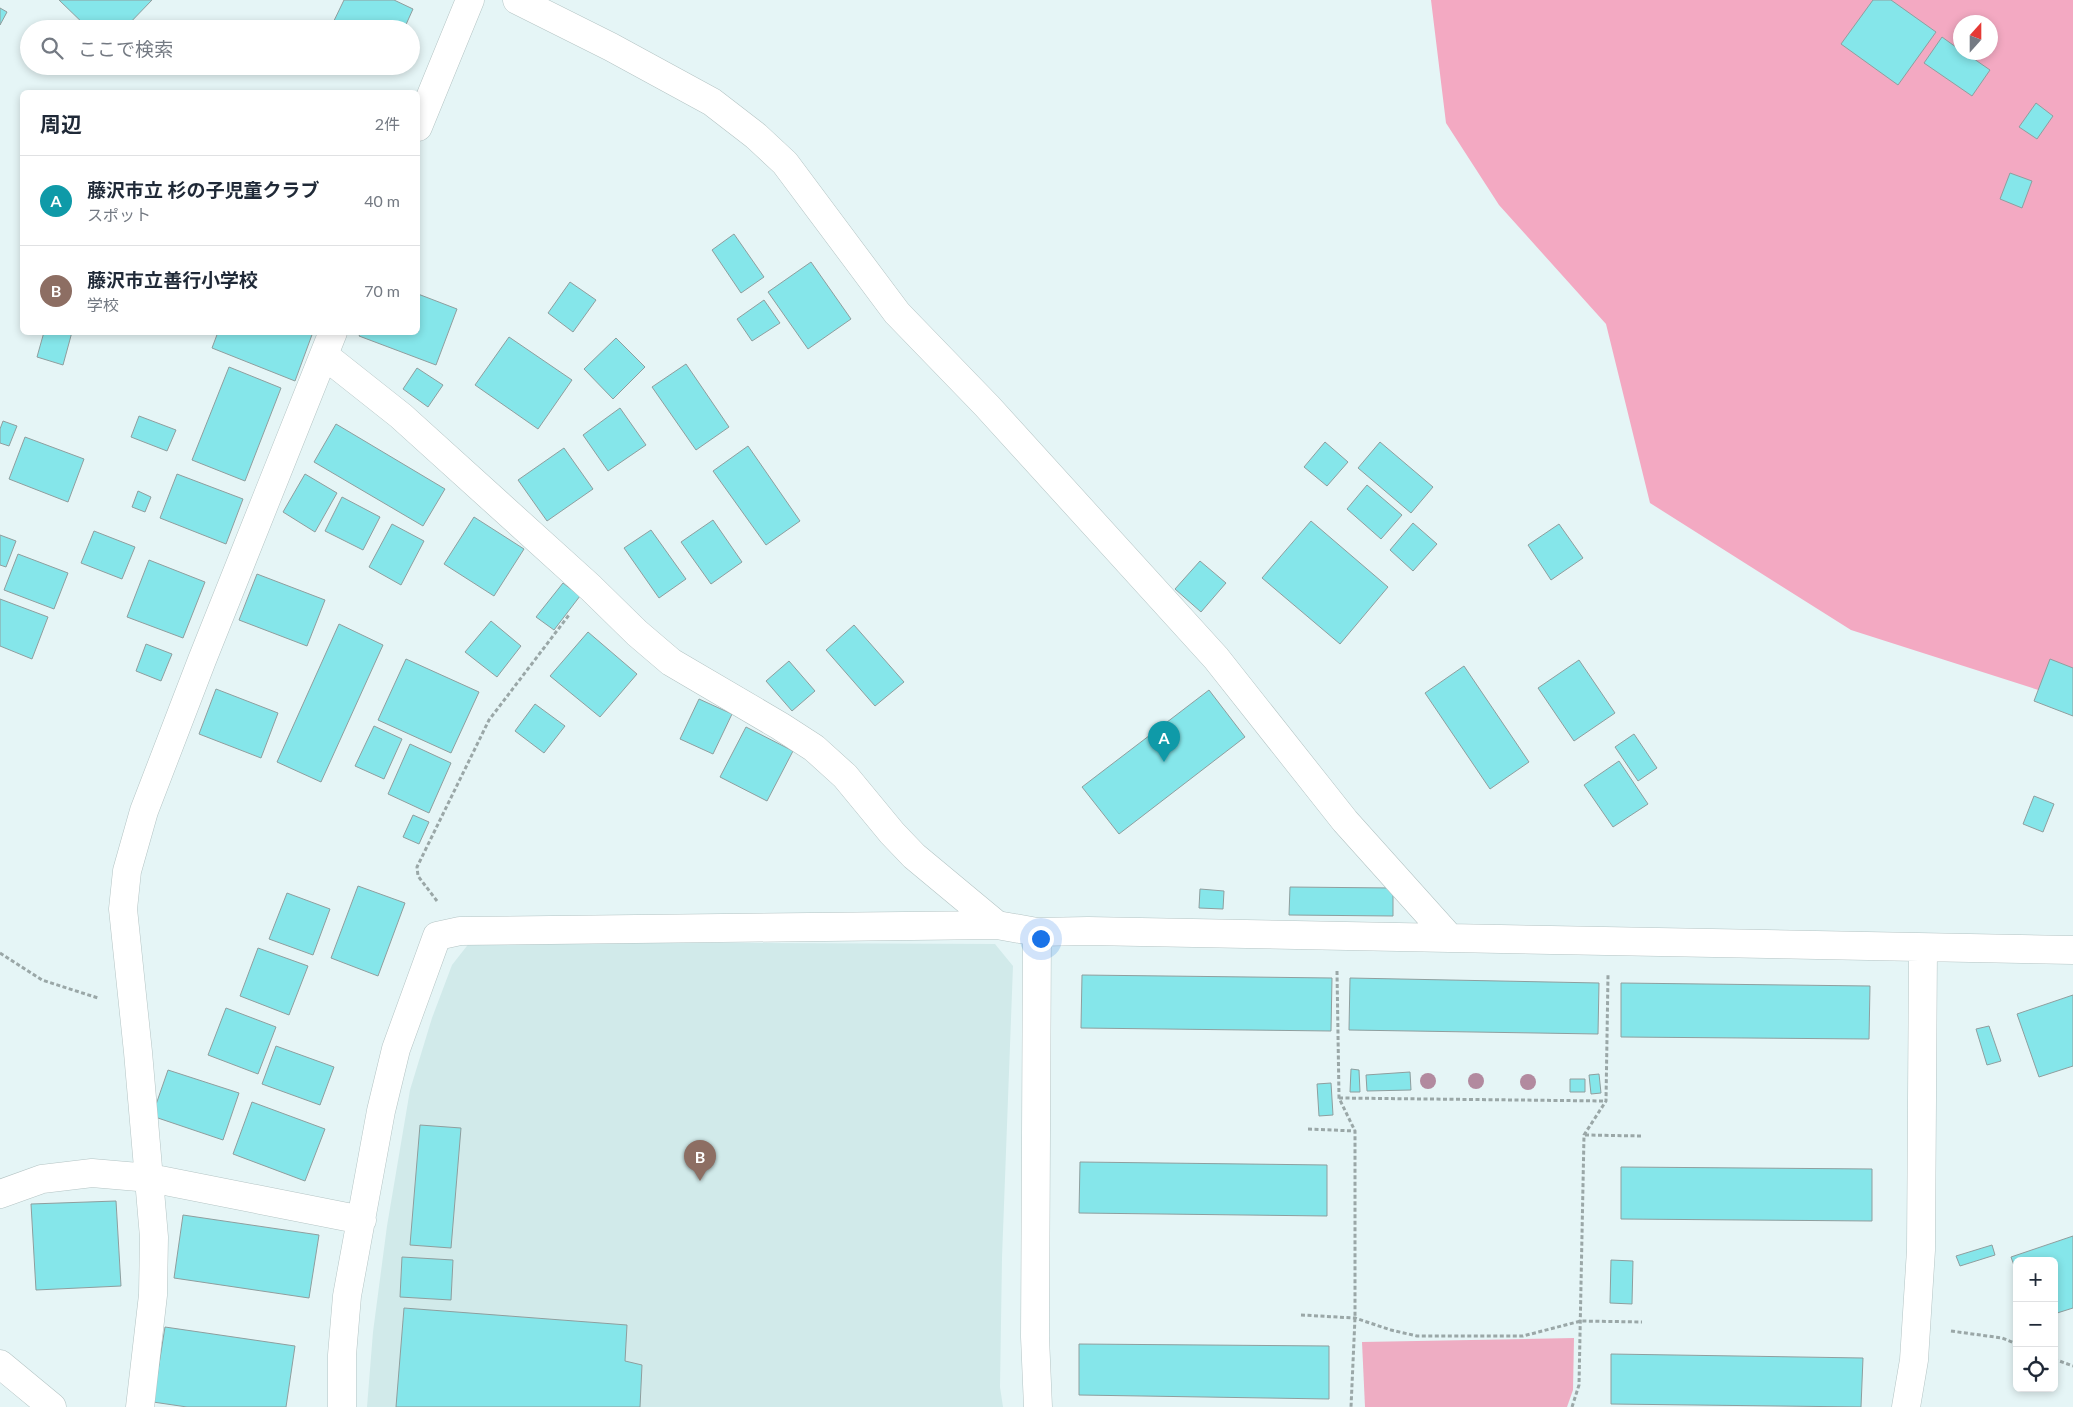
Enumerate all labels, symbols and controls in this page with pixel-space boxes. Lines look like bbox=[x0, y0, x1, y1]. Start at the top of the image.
north arrow bbox=[1953, 15, 1998, 60]
search box bbox=[20, 20, 420, 75]
icon: search bbox=[38, 34, 66, 62]
text: ここで検索 bbox=[78, 37, 173, 60]
text: 周辺 bbox=[40, 111, 82, 136]
text: 2件 bbox=[375, 114, 400, 133]
text: 藤沢市立 杉の子児童クラブ bbox=[87, 178, 320, 201]
text: A bbox=[50, 191, 62, 210]
text: 40 m bbox=[364, 191, 400, 210]
text: スポット bbox=[87, 205, 151, 224]
text: 藤沢市立善行小学校 bbox=[87, 268, 258, 291]
text: B bbox=[51, 281, 61, 300]
text: 70 m bbox=[364, 281, 400, 300]
text: 学校 bbox=[87, 295, 119, 314]
pin: A bbox=[1148, 721, 1180, 762]
your location bbox=[1028, 926, 1054, 952]
pin: B bbox=[684, 1140, 716, 1181]
map controls bbox=[2013, 1257, 2058, 1392]
button: + bbox=[2013, 1257, 2058, 1302]
button: − bbox=[2013, 1302, 2058, 1347]
button: locate bbox=[2013, 1347, 2058, 1392]

